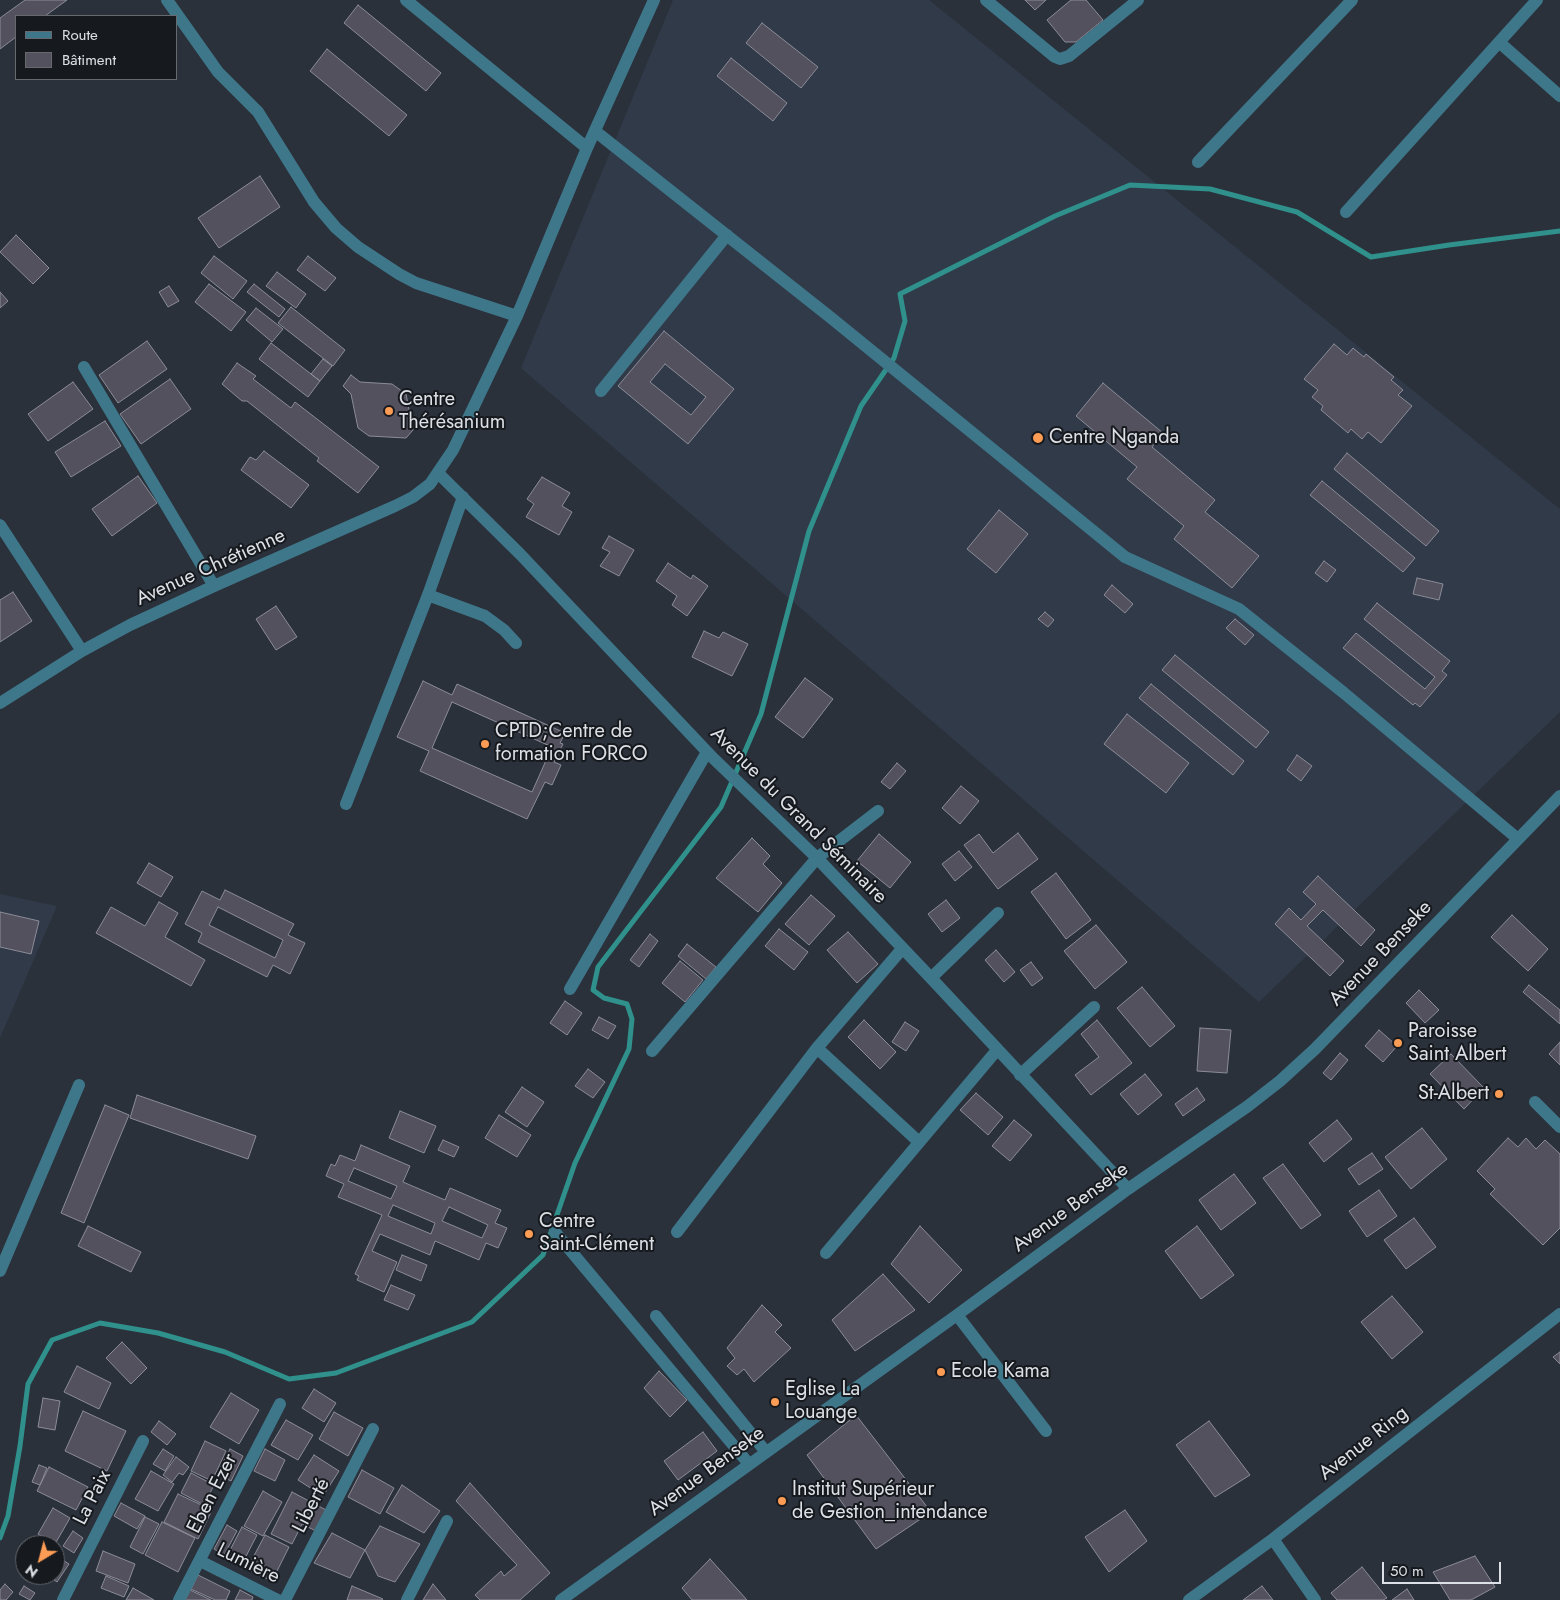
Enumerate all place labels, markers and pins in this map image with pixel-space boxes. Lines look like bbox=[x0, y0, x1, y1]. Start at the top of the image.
place label: Centre Thérésanium bbox=[399, 388, 505, 435]
marker: Centre Thérésanium bbox=[383, 405, 395, 417]
place label: Centre Nganda bbox=[1049, 426, 1179, 450]
marker: Centre Nganda bbox=[1031, 431, 1045, 445]
place label: CPTD;Centre de formation FORCO bbox=[495, 720, 648, 767]
marker: CPTD;Centre de formation FORCO bbox=[479, 738, 491, 750]
place label: Paroisse Saint Albert bbox=[1408, 1020, 1506, 1067]
marker: Paroisse Saint Albert bbox=[1392, 1037, 1404, 1049]
place label: St-Albert bbox=[1418, 1082, 1489, 1106]
marker: St-Albert bbox=[1493, 1088, 1505, 1100]
place label: Centre Saint-Clément bbox=[539, 1210, 654, 1257]
marker: Centre Saint-Clément bbox=[523, 1228, 535, 1240]
place label: Ecole Kama bbox=[951, 1360, 1050, 1384]
marker: Ecole Kama bbox=[935, 1366, 947, 1378]
place label: Eglise La Louange bbox=[785, 1378, 860, 1425]
marker: Eglise La Louange bbox=[769, 1396, 781, 1408]
place label: Institut Supérieur de Gestion_intendance bbox=[792, 1478, 988, 1525]
marker: Institut Supérieur de Gestion_intendance bbox=[776, 1495, 788, 1507]

